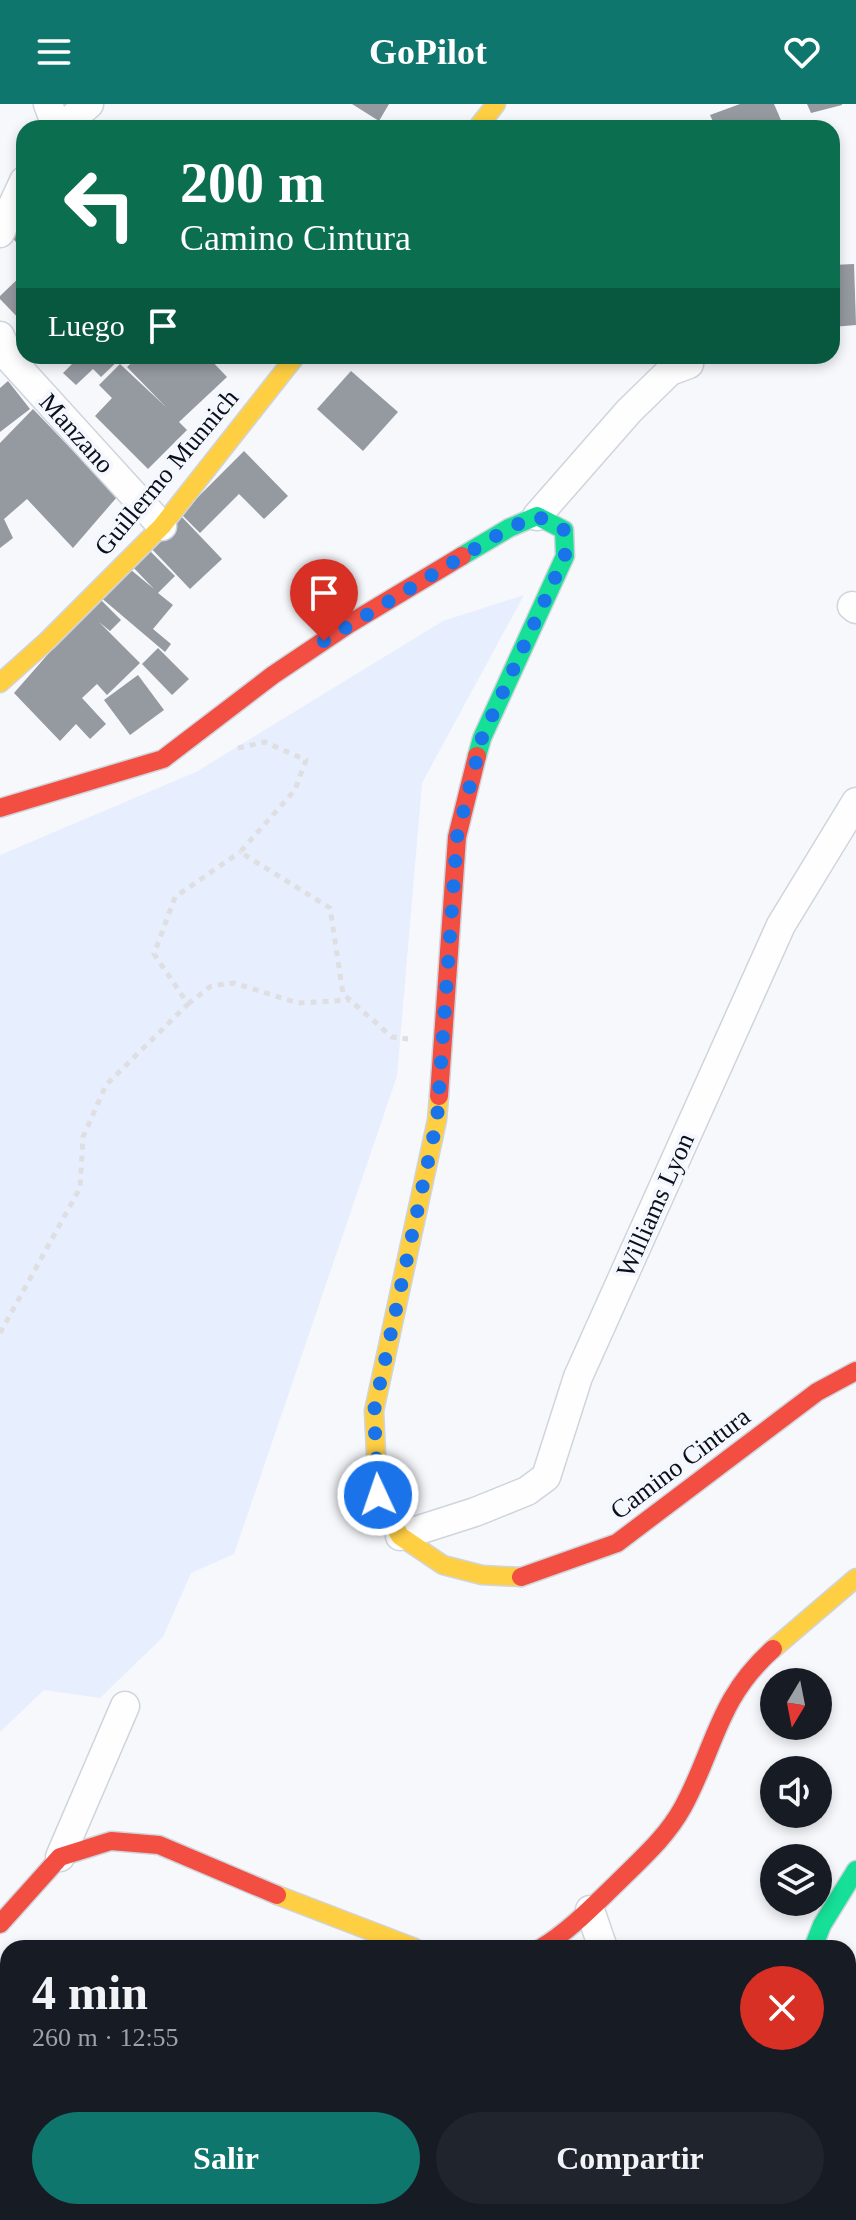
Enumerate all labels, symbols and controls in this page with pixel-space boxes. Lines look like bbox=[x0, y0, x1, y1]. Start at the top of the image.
icon: menu bbox=[32, 30, 76, 74]
icon: heart bbox=[780, 30, 824, 74]
text: GoPilot bbox=[369, 32, 487, 72]
icon: left bbox=[48, 152, 152, 256]
text: 200 m bbox=[180, 152, 325, 214]
text: Camino Cintura bbox=[180, 218, 411, 258]
icon: arrive bbox=[141, 304, 185, 348]
text: Luego bbox=[48, 309, 125, 342]
street label: Guillermo Munnich bbox=[89, 384, 244, 561]
street label: Manzano bbox=[33, 388, 120, 479]
pin bbox=[290, 559, 358, 641]
icon: arrive bbox=[302, 571, 346, 615]
street label: Williams Lyon bbox=[611, 1129, 700, 1282]
street label: Camino Cintura bbox=[605, 1401, 756, 1525]
position arrow bbox=[336, 1453, 420, 1537]
north arrow bbox=[760, 1668, 832, 1740]
map controls bbox=[760, 1668, 832, 1916]
button: sound bbox=[760, 1756, 832, 1828]
button: layers bbox=[760, 1844, 832, 1916]
text: 4 min bbox=[32, 1966, 148, 2019]
button: close bbox=[740, 1966, 824, 2050]
text: 260 m · 12:55 bbox=[32, 2023, 179, 2052]
button: Salir bbox=[32, 2112, 420, 2204]
button: Compartir bbox=[436, 2112, 824, 2204]

